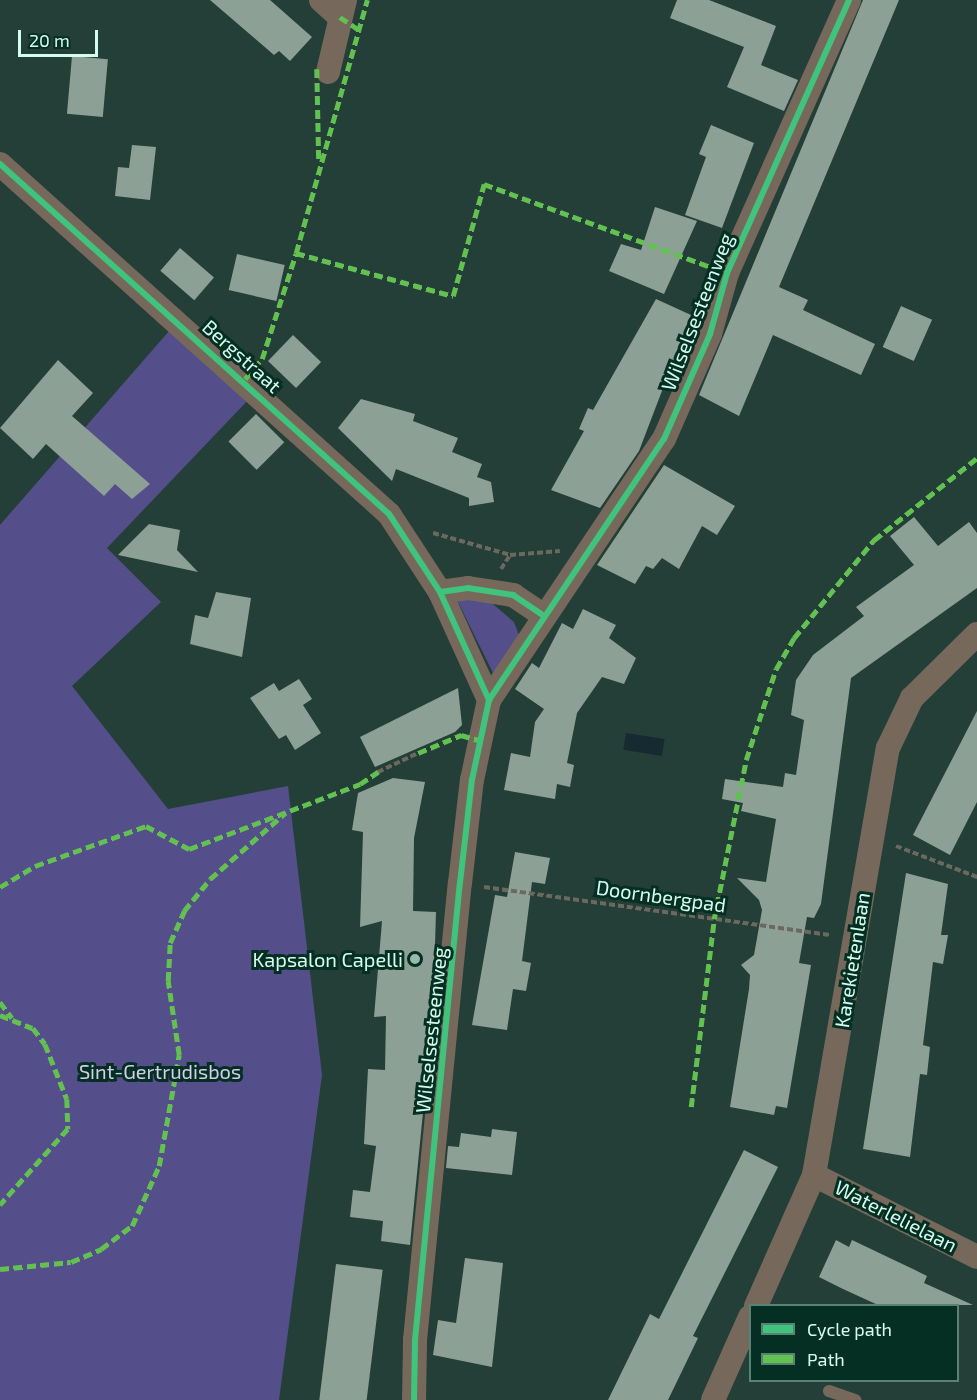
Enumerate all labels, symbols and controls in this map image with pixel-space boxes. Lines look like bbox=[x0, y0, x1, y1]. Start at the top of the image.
scale bar bbox=[21, 18, 100, 56]
text: 20 m bbox=[29, 29, 70, 51]
street label: Wilselsesteenweg bbox=[656, 230, 738, 394]
street label: Bergstraat bbox=[198, 314, 286, 398]
street label: Doornbergpad bbox=[595, 875, 727, 917]
street label: Karekietenlaan bbox=[829, 891, 875, 1029]
street label: Wilselsesteenweg bbox=[410, 946, 452, 1114]
place label: Kapsalon Capelli bbox=[253, 947, 403, 971]
marker: Kapsalon Capelli bbox=[408, 952, 422, 966]
park label: Sint-Gertrudisbos bbox=[79, 1059, 241, 1083]
street label: Waterlelielaan bbox=[831, 1175, 961, 1257]
legend bbox=[749, 1304, 959, 1382]
text: Cycle path bbox=[807, 1318, 892, 1340]
text: Path bbox=[807, 1348, 845, 1370]

